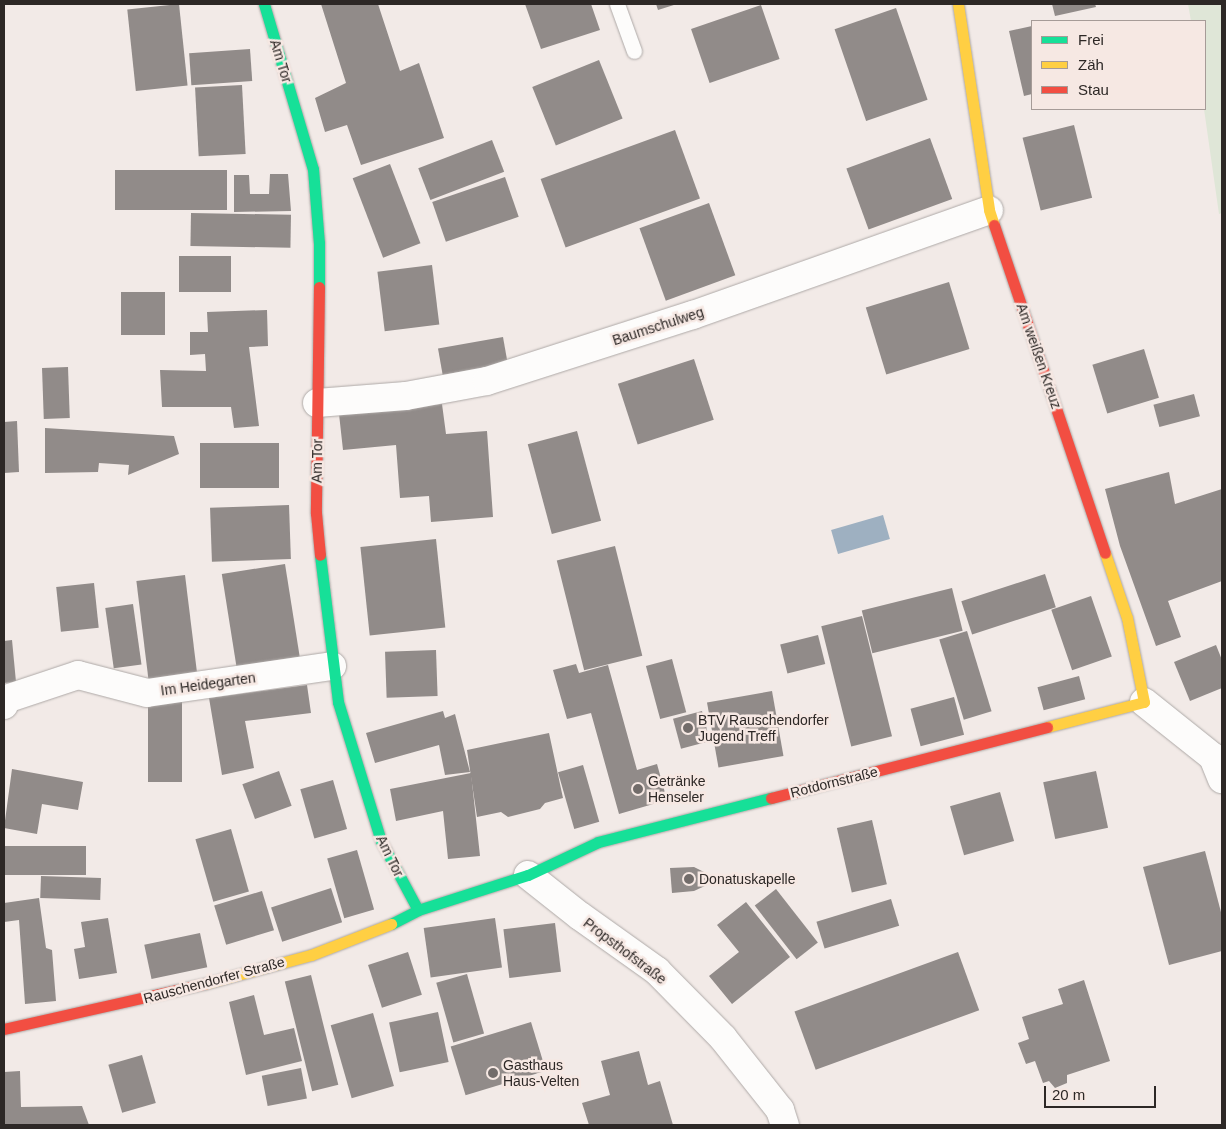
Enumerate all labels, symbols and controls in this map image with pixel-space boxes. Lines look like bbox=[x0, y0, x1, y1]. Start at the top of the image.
legend bbox=[1031, 20, 1206, 110]
text: Frei bbox=[1078, 31, 1104, 48]
street label: Am Tor bbox=[266, 37, 296, 85]
text: Zäh bbox=[1078, 56, 1104, 73]
text: Stau bbox=[1078, 81, 1109, 98]
street label: Am weißen Kreuz bbox=[1013, 301, 1065, 411]
street label: Baumschulweg bbox=[610, 303, 706, 349]
street label: Am Tor bbox=[308, 439, 326, 483]
street label: Im Heidegarten bbox=[159, 669, 257, 699]
place label: BTV Rauschendorfer Jugend Treff bbox=[698, 712, 829, 744]
marker: BTV Rauschendorfer Jugend Treff bbox=[682, 722, 694, 734]
street label: Rotdornstraße bbox=[789, 763, 879, 801]
place label: Getränke Henseler bbox=[648, 773, 706, 806]
marker: Getränke Henseler bbox=[632, 783, 644, 795]
street label: Am Tor bbox=[373, 832, 407, 880]
place label: Donatuskapelle bbox=[699, 871, 796, 887]
marker: Donatuskapelle bbox=[683, 873, 695, 885]
street label: Propsthofstraße bbox=[580, 914, 670, 988]
street label: Rauschendorfer Straße bbox=[142, 953, 286, 1007]
place label: Gasthaus Haus-Velten bbox=[503, 1057, 579, 1090]
marker: Gasthaus Haus-Velten bbox=[487, 1067, 499, 1079]
scale bar bbox=[1046, 1076, 1158, 1108]
text: 20 m bbox=[1052, 1086, 1085, 1103]

